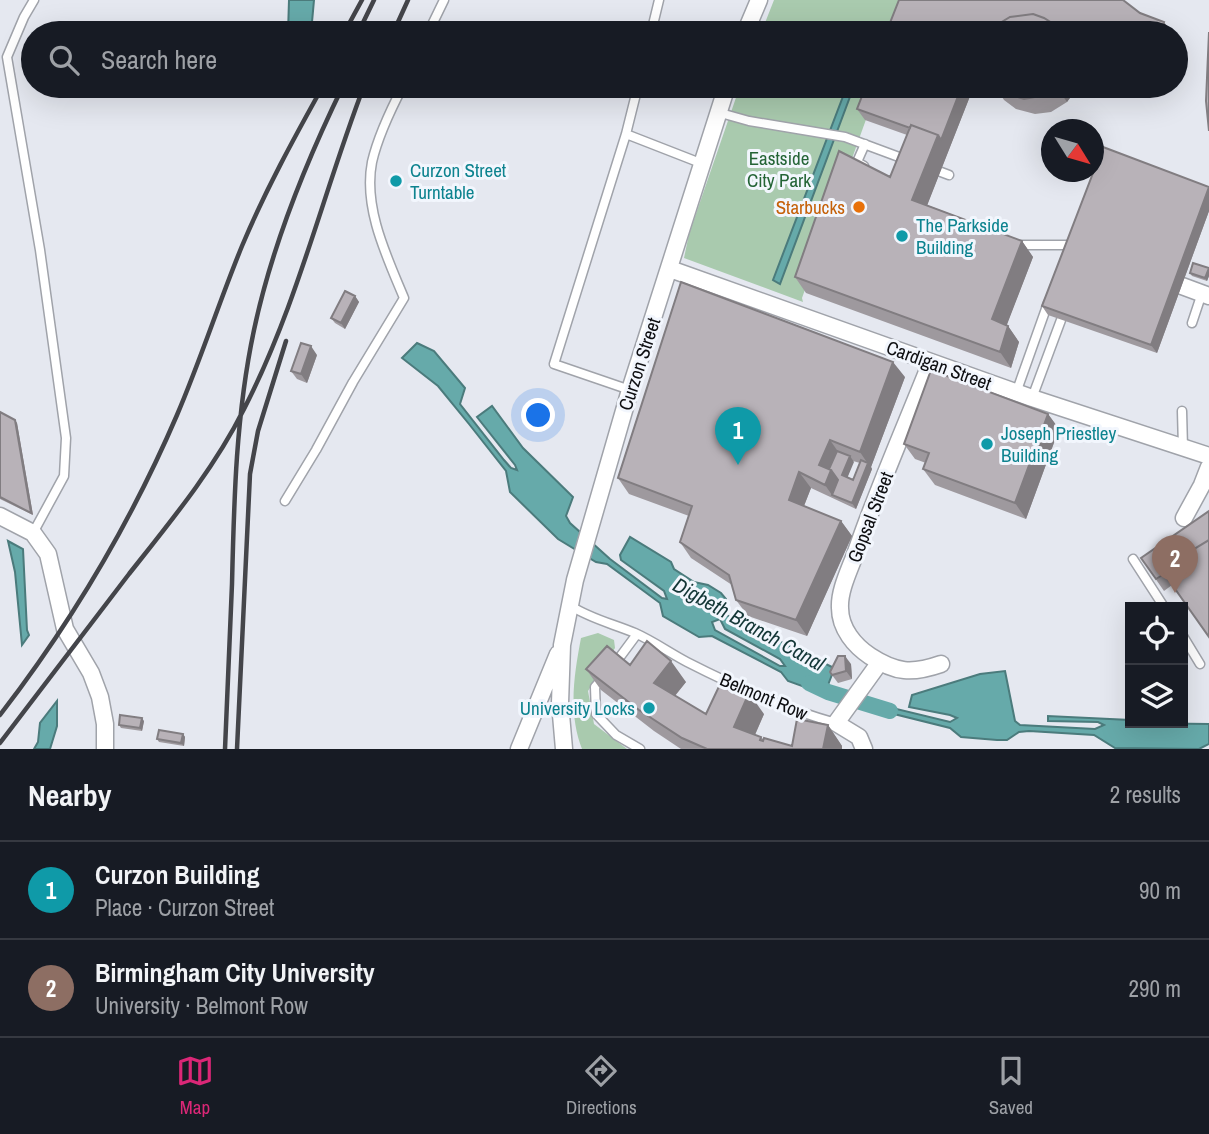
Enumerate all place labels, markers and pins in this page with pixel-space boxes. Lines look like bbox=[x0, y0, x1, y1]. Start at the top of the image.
place label: Curzon Street Turntable bbox=[410, 157, 507, 205]
marker: Curzon Street Turntable bbox=[388, 173, 404, 189]
place label: Starbucks bbox=[776, 194, 845, 220]
marker: Starbucks bbox=[851, 199, 867, 215]
place label: The Parkside Building bbox=[916, 212, 1009, 260]
marker: The Parkside Building bbox=[894, 228, 910, 244]
pin: 1 bbox=[715, 407, 761, 465]
place label: Joseph Priestley Building bbox=[1001, 420, 1116, 468]
marker: Joseph Priestley Building bbox=[979, 436, 995, 452]
pin: 2 bbox=[1152, 535, 1198, 593]
place label: University Locks bbox=[520, 695, 635, 721]
marker: University Locks bbox=[641, 700, 657, 716]

